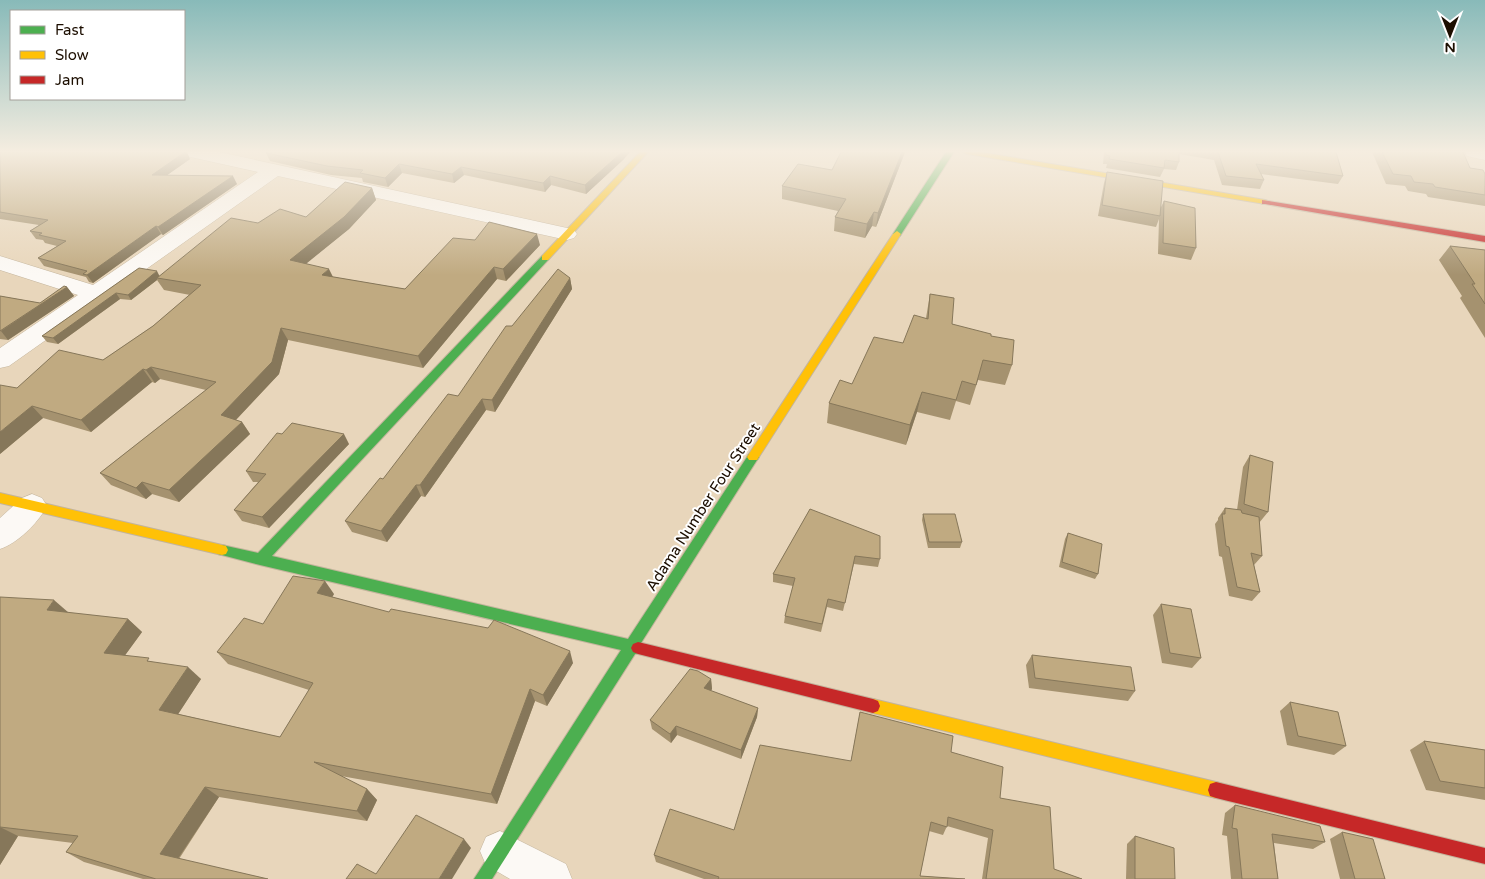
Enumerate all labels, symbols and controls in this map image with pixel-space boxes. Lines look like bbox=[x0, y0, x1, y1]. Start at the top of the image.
legend bbox=[10, 10, 185, 100]
north arrow bbox=[1425, 10, 1475, 60]
text: Fast bbox=[55, 21, 85, 39]
text: N bbox=[1444, 39, 1456, 56]
text: Slow bbox=[55, 46, 89, 64]
text: Jam bbox=[55, 71, 84, 89]
street label: Adama Number Four Street bbox=[642, 419, 764, 594]

